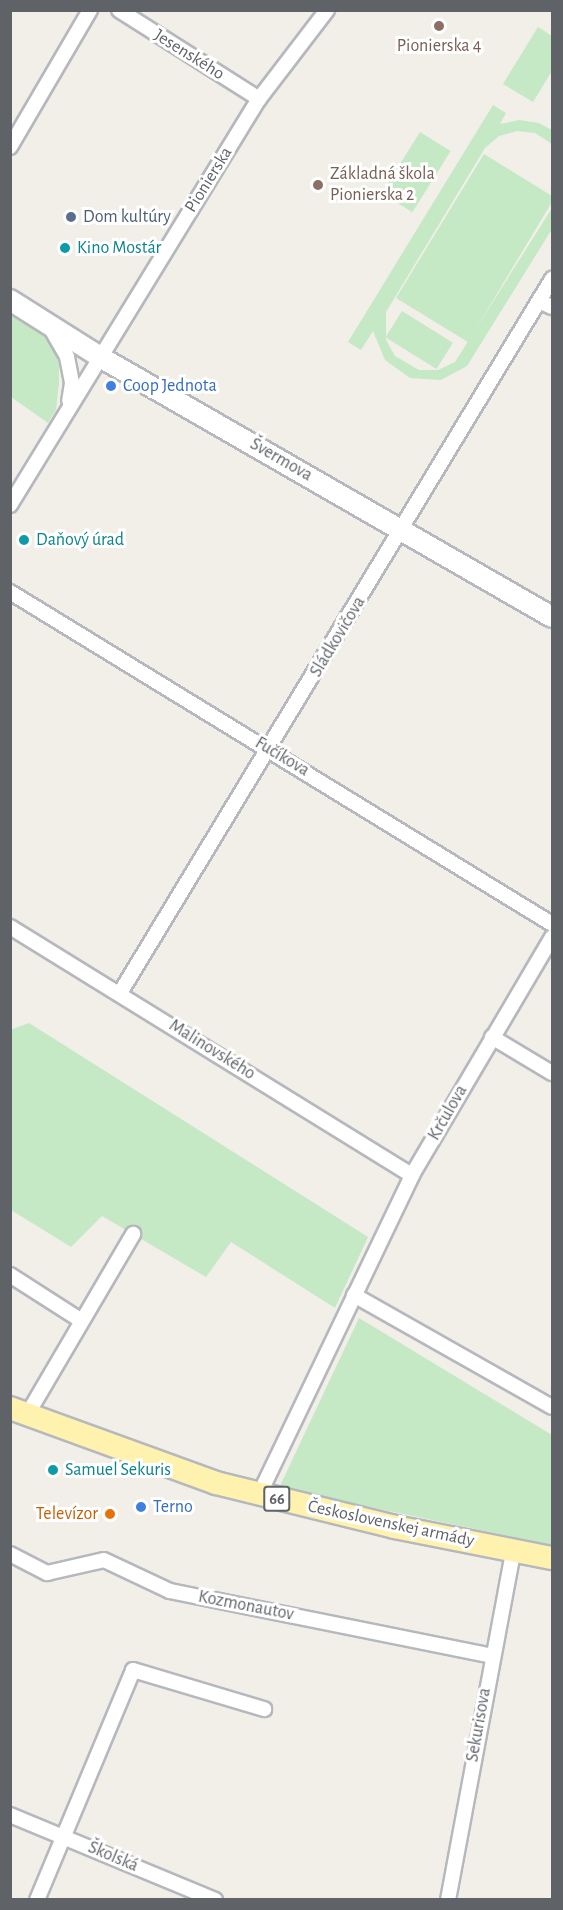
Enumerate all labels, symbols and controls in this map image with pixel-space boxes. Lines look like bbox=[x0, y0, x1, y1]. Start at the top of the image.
marker: Pionierska 4 bbox=[432, 19, 446, 33]
street label: Jesenského bbox=[150, 25, 228, 85]
place label: Pionierska 4 bbox=[397, 35, 481, 57]
street label: Pionierska bbox=[181, 143, 237, 217]
place label: Základná škola Pionierska 2 bbox=[330, 164, 435, 207]
marker: Základná škola Pionierska 2 bbox=[311, 178, 325, 192]
place label: Dom kultúry bbox=[83, 206, 171, 228]
marker: Dom kultúry bbox=[64, 210, 78, 224]
place label: Kino Mostár bbox=[77, 237, 161, 259]
marker: Kino Mostár bbox=[58, 241, 72, 255]
place label: Coop Jednota bbox=[123, 375, 217, 397]
marker: Coop Jednota bbox=[104, 379, 118, 393]
street label: Švermova bbox=[246, 434, 316, 486]
place label: Daňový úrad bbox=[36, 529, 124, 551]
marker: Daňový úrad bbox=[17, 533, 31, 547]
street label: Sládkovičova bbox=[306, 593, 370, 681]
street label: Fučíkova bbox=[251, 732, 313, 782]
street label: Malinovského bbox=[165, 1015, 259, 1085]
street label: Krčulova bbox=[424, 1082, 472, 1144]
place label: Samuel Sekuris bbox=[65, 1459, 171, 1481]
marker: Samuel Sekuris bbox=[46, 1463, 60, 1477]
road number: 66 bbox=[262, 1486, 292, 1512]
place label: Terno bbox=[153, 1496, 193, 1518]
street label: Československej armády bbox=[306, 1496, 476, 1552]
marker: Terno bbox=[134, 1500, 148, 1514]
place label: Televízor bbox=[36, 1503, 98, 1525]
marker: Televízor bbox=[103, 1507, 117, 1521]
street label: Kozmonautov bbox=[196, 1586, 296, 1626]
street label: Sekurisova bbox=[462, 1686, 496, 1764]
street label: Školská bbox=[85, 1837, 141, 1877]

